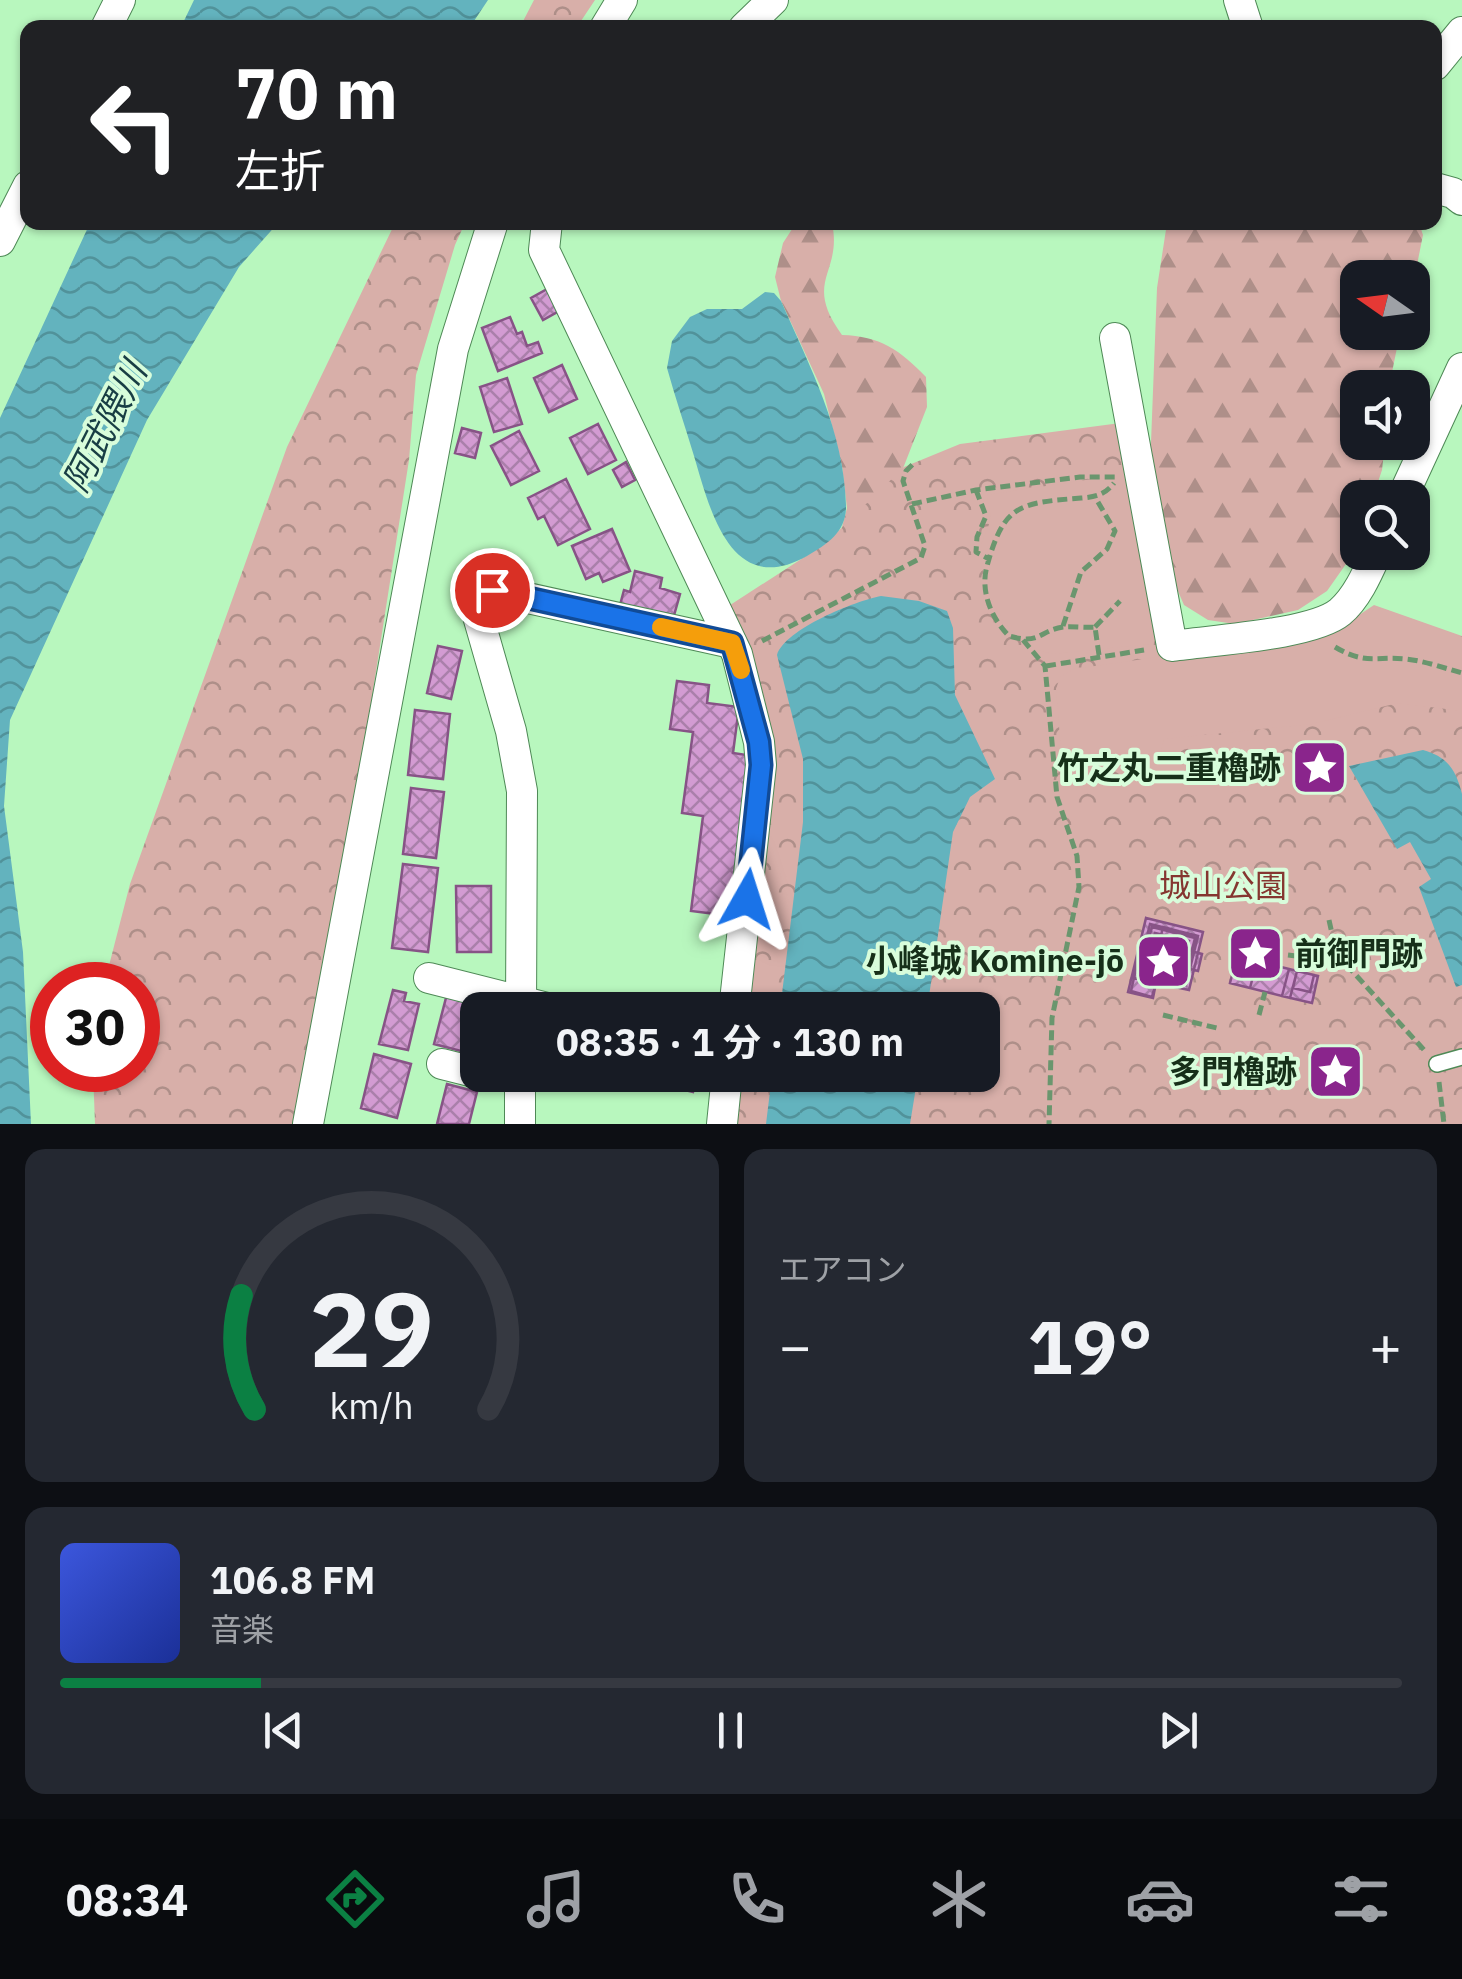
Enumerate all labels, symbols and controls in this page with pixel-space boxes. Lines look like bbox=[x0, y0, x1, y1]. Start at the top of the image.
text: 70 m bbox=[235, 47, 398, 138]
icon: left bbox=[70, 60, 200, 190]
text: 左折 bbox=[235, 141, 325, 199]
north arrow bbox=[1340, 260, 1430, 350]
map controls bbox=[1340, 260, 1430, 570]
water label: 阿武隈川 bbox=[52, 350, 158, 499]
button: sound bbox=[1340, 370, 1430, 460]
button: search bbox=[1340, 480, 1430, 570]
pin bbox=[450, 548, 535, 633]
icon: arrive bbox=[465, 563, 520, 618]
place icon: 竹之丸二重櫓跡 bbox=[1290, 738, 1350, 798]
place label: 竹之丸二重櫓跡 bbox=[1057, 746, 1281, 788]
position arrow bbox=[695, 847, 799, 951]
park label: 城山公園 bbox=[1159, 864, 1287, 906]
place icon: 前御門跡 bbox=[1226, 924, 1286, 984]
place icon: 小峰城 Komine-jō bbox=[1133, 931, 1193, 991]
place label: 前御門跡 bbox=[1295, 932, 1423, 974]
place label: 小峰城 Komine-jō bbox=[866, 939, 1124, 981]
speed limit sign: 30 bbox=[30, 962, 160, 1092]
text: 08:35 · 1 分 · 130 m bbox=[556, 1017, 904, 1066]
place icon: 多門櫓跡 bbox=[1306, 1042, 1366, 1102]
place label: 多門櫓跡 bbox=[1169, 1050, 1297, 1092]
text: エアコン bbox=[779, 1248, 907, 1290]
text: 29 bbox=[309, 1260, 434, 1396]
text: 19° bbox=[1028, 1297, 1153, 1395]
text: − bbox=[779, 1310, 812, 1381]
text: + bbox=[1369, 1310, 1402, 1381]
text: km/h bbox=[330, 1382, 414, 1429]
text: 106.8 FM bbox=[210, 1555, 375, 1604]
text: 音楽 bbox=[210, 1608, 274, 1650]
icon: previous bbox=[256, 1703, 311, 1758]
icon: pause bbox=[703, 1703, 758, 1758]
icon: next bbox=[1151, 1703, 1206, 1758]
icon: directions bbox=[320, 1864, 390, 1934]
icon: music bbox=[521, 1864, 591, 1934]
icon: phone bbox=[722, 1864, 792, 1934]
icon: climate bbox=[924, 1864, 994, 1934]
icon: car bbox=[1125, 1864, 1195, 1934]
icon: filters bbox=[1326, 1864, 1396, 1934]
text: 08:34 bbox=[66, 1870, 189, 1928]

